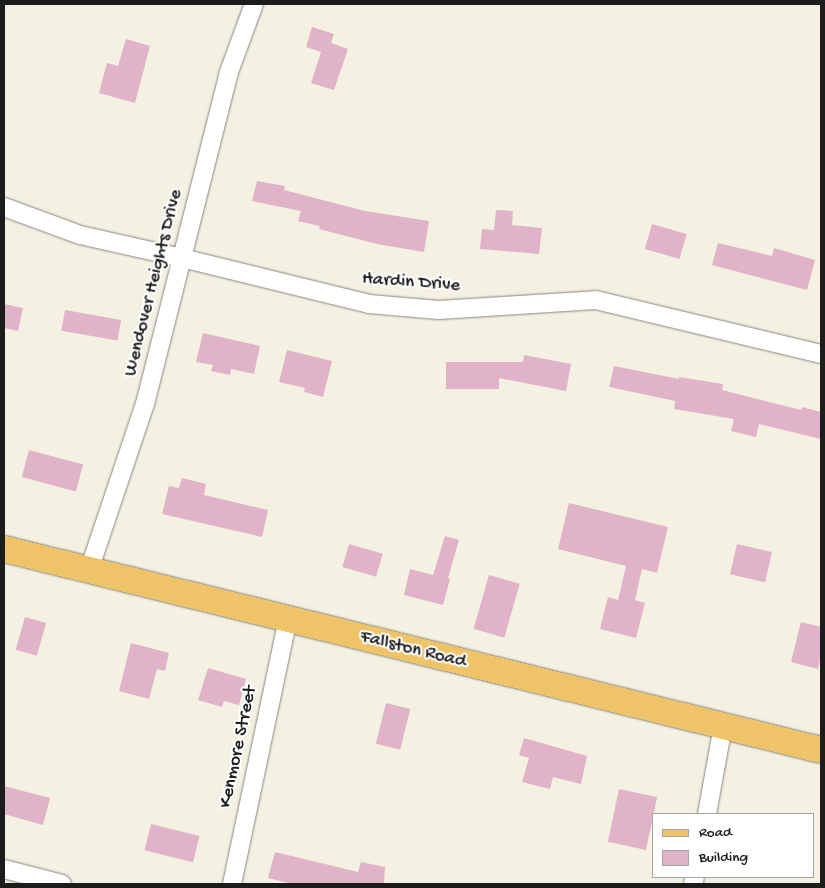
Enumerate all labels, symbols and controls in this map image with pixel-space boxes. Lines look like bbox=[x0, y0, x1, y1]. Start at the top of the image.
street label: Wendover Heights Drive bbox=[120, 187, 188, 379]
street label: Hardin Drive bbox=[361, 268, 461, 298]
street label: Fallston Road bbox=[358, 626, 468, 674]
street label: Kenmore Street bbox=[215, 684, 263, 810]
legend bbox=[652, 813, 815, 878]
text: Road bbox=[699, 824, 732, 842]
text: Building bbox=[699, 849, 748, 867]

